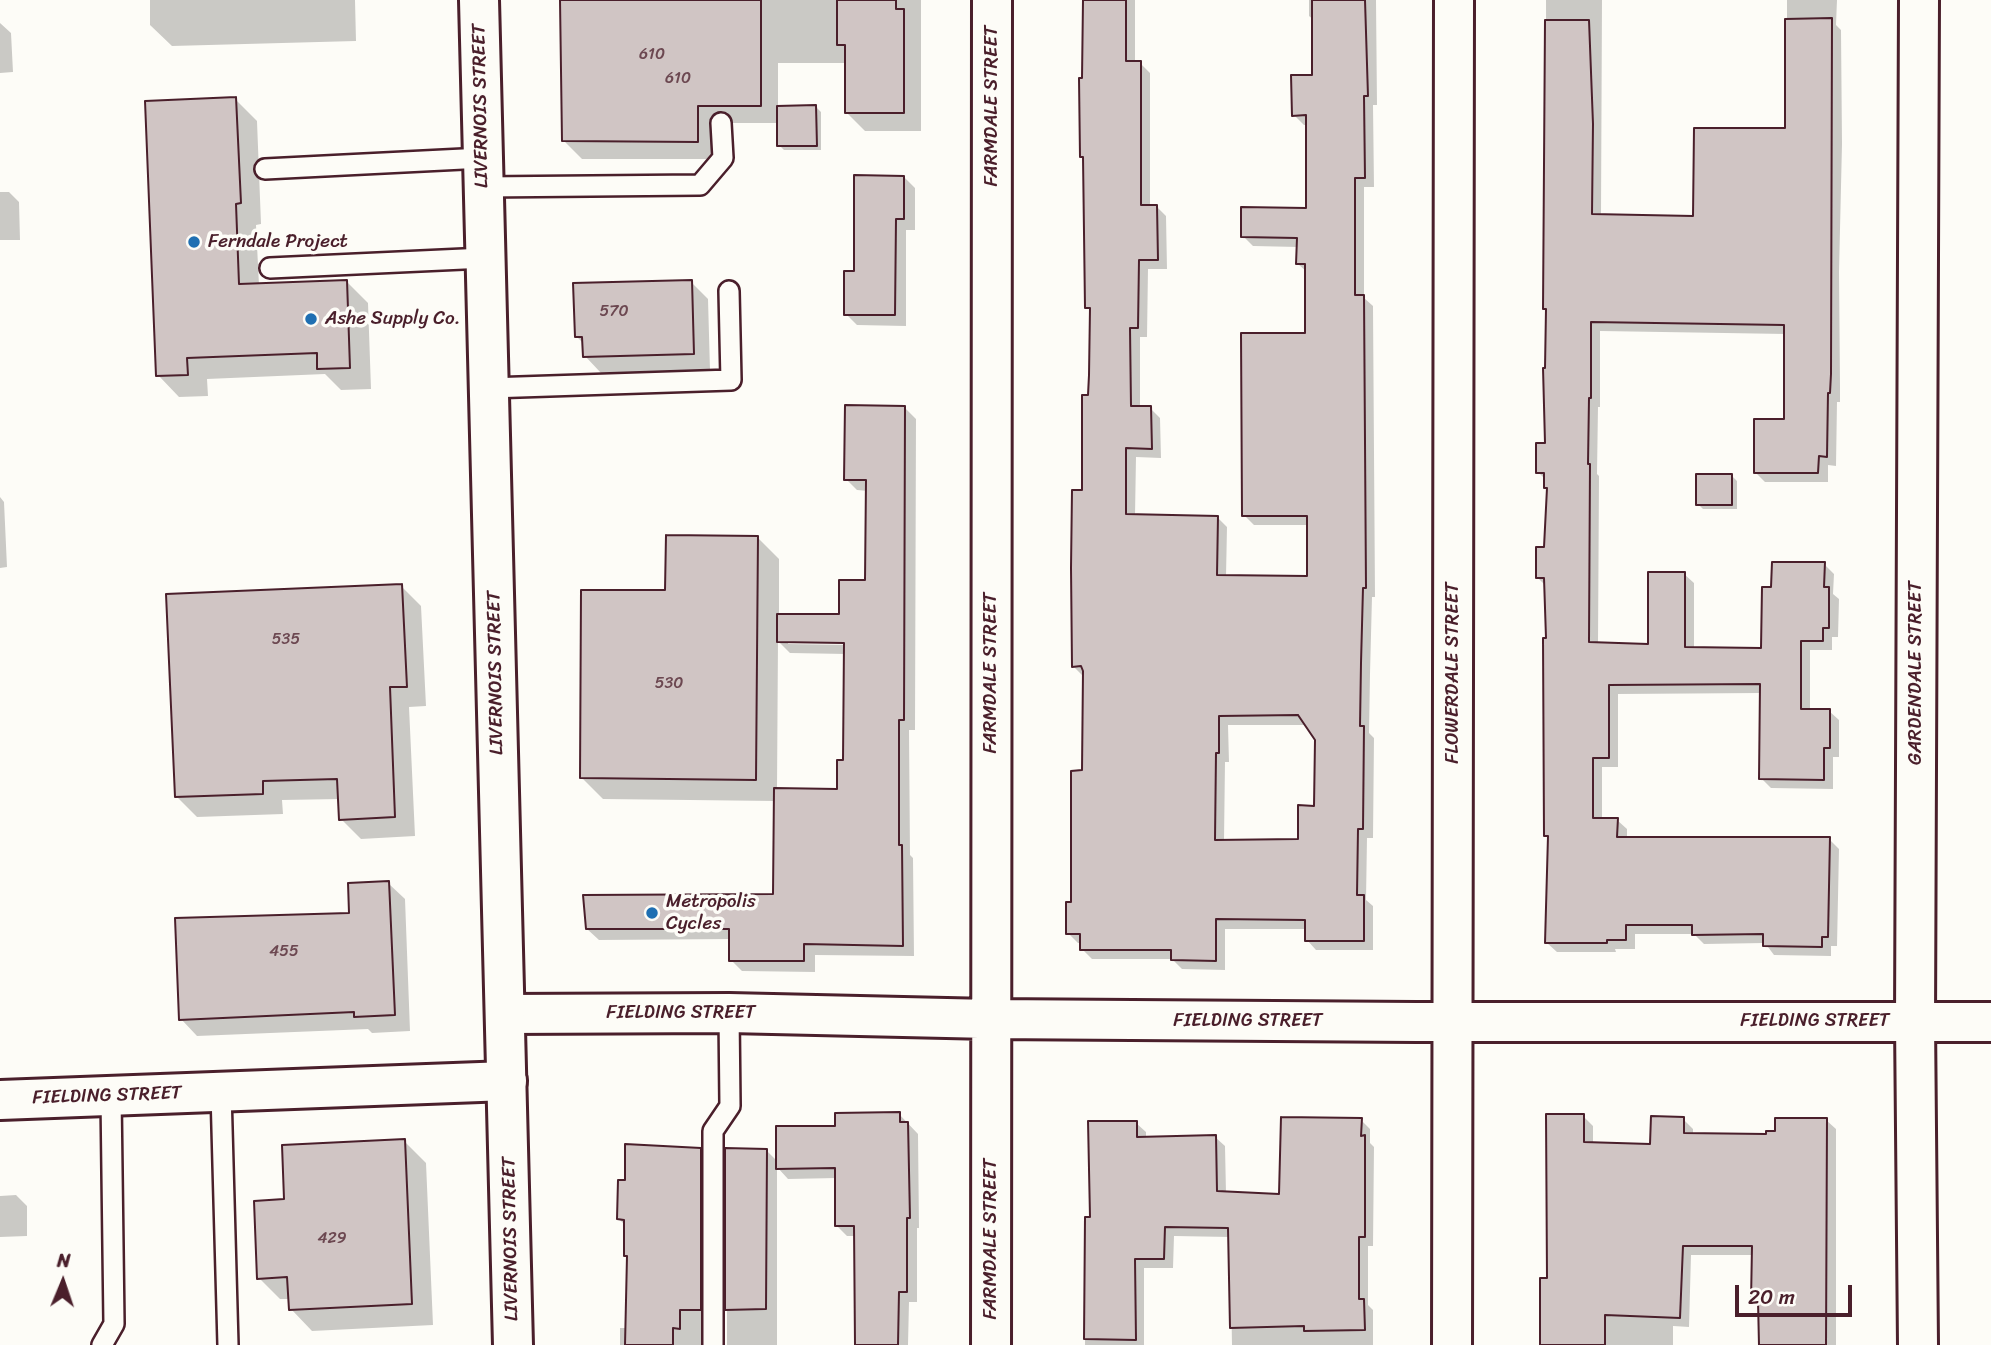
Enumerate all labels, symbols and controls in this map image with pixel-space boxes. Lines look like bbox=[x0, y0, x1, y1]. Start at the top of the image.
street label: LIVERNOIS STREET bbox=[468, 24, 494, 188]
street label: FARMDALE STREET bbox=[981, 25, 1003, 187]
house number: 610 bbox=[639, 45, 665, 65]
house number: 610 bbox=[665, 69, 691, 89]
place label: Ferndale Project bbox=[208, 231, 348, 253]
marker: Ferndale Project bbox=[186, 234, 202, 250]
house number: 570 bbox=[599, 302, 629, 322]
place label: Ashe Supply Co. bbox=[325, 308, 461, 330]
marker: Ashe Supply Co. bbox=[303, 311, 319, 327]
street label: GARDENDALE STREET bbox=[1905, 581, 1927, 765]
street label: FLOWERDALE STREET bbox=[1442, 582, 1464, 764]
street label: LIVERNOIS STREET bbox=[483, 591, 509, 755]
street label: FARMDALE STREET bbox=[980, 592, 1002, 754]
house number: 535 bbox=[272, 630, 300, 650]
house number: 530 bbox=[655, 674, 683, 694]
place label: Metropolis Cycles bbox=[666, 891, 756, 935]
marker: Metropolis Cycles bbox=[644, 905, 660, 921]
house number: 455 bbox=[269, 942, 299, 962]
street label: FIELDING STREET bbox=[606, 1002, 756, 1024]
street label: FIELDING STREET bbox=[1173, 1010, 1323, 1032]
street label: FIELDING STREET bbox=[1740, 1010, 1890, 1032]
street label: FIELDING STREET bbox=[32, 1082, 182, 1110]
street label: LIVERNOIS STREET bbox=[498, 1157, 524, 1321]
street label: FARMDALE STREET bbox=[980, 1158, 1002, 1320]
house number: 429 bbox=[317, 1229, 347, 1249]
text: N bbox=[57, 1244, 71, 1277]
north arrow bbox=[28, 1247, 98, 1317]
scale bar bbox=[1739, 1272, 1856, 1316]
text: 20 m bbox=[1748, 1278, 1795, 1316]

